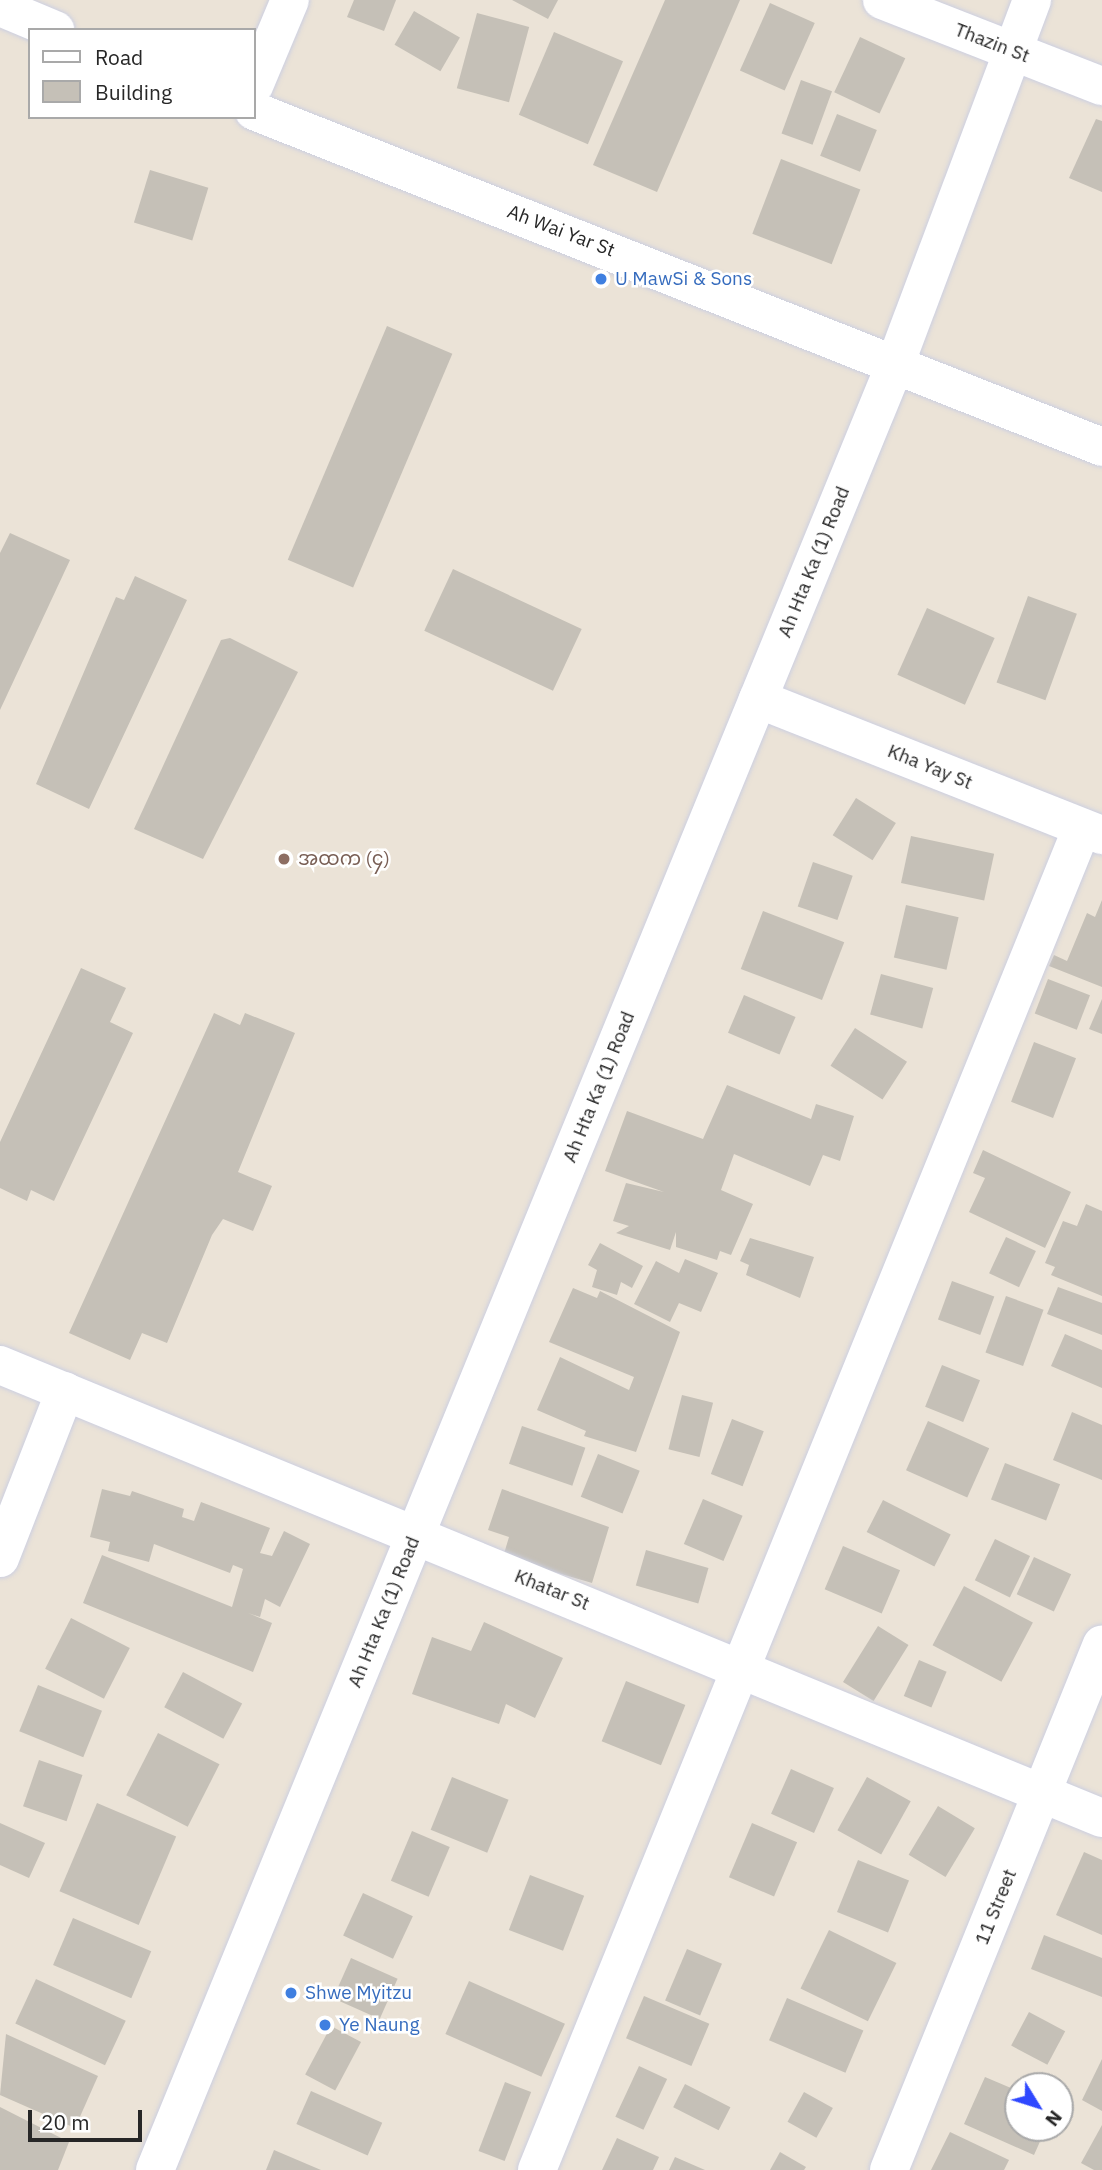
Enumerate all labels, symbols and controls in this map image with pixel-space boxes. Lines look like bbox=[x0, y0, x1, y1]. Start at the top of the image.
street label: Thazin St bbox=[951, 18, 1033, 68]
legend bbox=[28, 28, 256, 119]
text: Road bbox=[95, 43, 143, 71]
text: Building bbox=[95, 78, 172, 106]
street label: Ah Wai Yar St bbox=[504, 200, 618, 262]
place label: U MawSi & Sons bbox=[615, 268, 752, 290]
marker: U MawSi & Sons bbox=[593, 271, 609, 287]
street label: Ah Hta Ka (1) Road bbox=[773, 483, 855, 641]
street label: Kha Yay St bbox=[884, 740, 976, 794]
place label: အထက (၄) bbox=[298, 848, 390, 870]
marker: အထက (၄) bbox=[276, 851, 292, 867]
street label: Ah Hta Ka (1) Road bbox=[558, 1008, 640, 1166]
street label: Ah Hta Ka (1) Road bbox=[343, 1533, 425, 1691]
street label: Khatar St bbox=[511, 1565, 593, 1615]
street label: 11 Street bbox=[971, 1866, 1021, 1948]
place label: Shwe Myitzu bbox=[305, 1982, 412, 2004]
marker: Shwe Myitzu bbox=[283, 1985, 299, 2001]
place label: Ye Naung bbox=[339, 2014, 419, 2036]
marker: Ye Naung bbox=[317, 2017, 333, 2033]
north arrow bbox=[1004, 2072, 1074, 2142]
scale bar bbox=[32, 2096, 145, 2140]
text: N bbox=[1040, 2106, 1068, 2132]
text: 20 m bbox=[41, 2108, 90, 2136]

